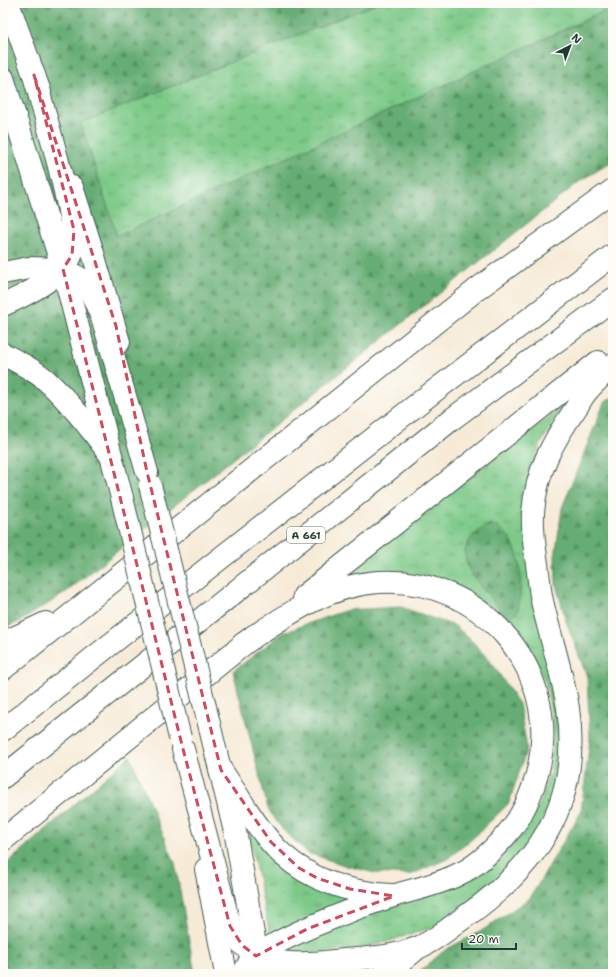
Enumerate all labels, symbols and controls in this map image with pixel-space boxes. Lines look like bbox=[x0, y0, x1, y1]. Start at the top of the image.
north arrow bbox=[550, 26, 590, 66]
text: N bbox=[568, 30, 585, 48]
road number: A 661 bbox=[287, 527, 325, 543]
scale bar bbox=[462, 925, 516, 951]
text: 20 m bbox=[468, 931, 499, 947]

